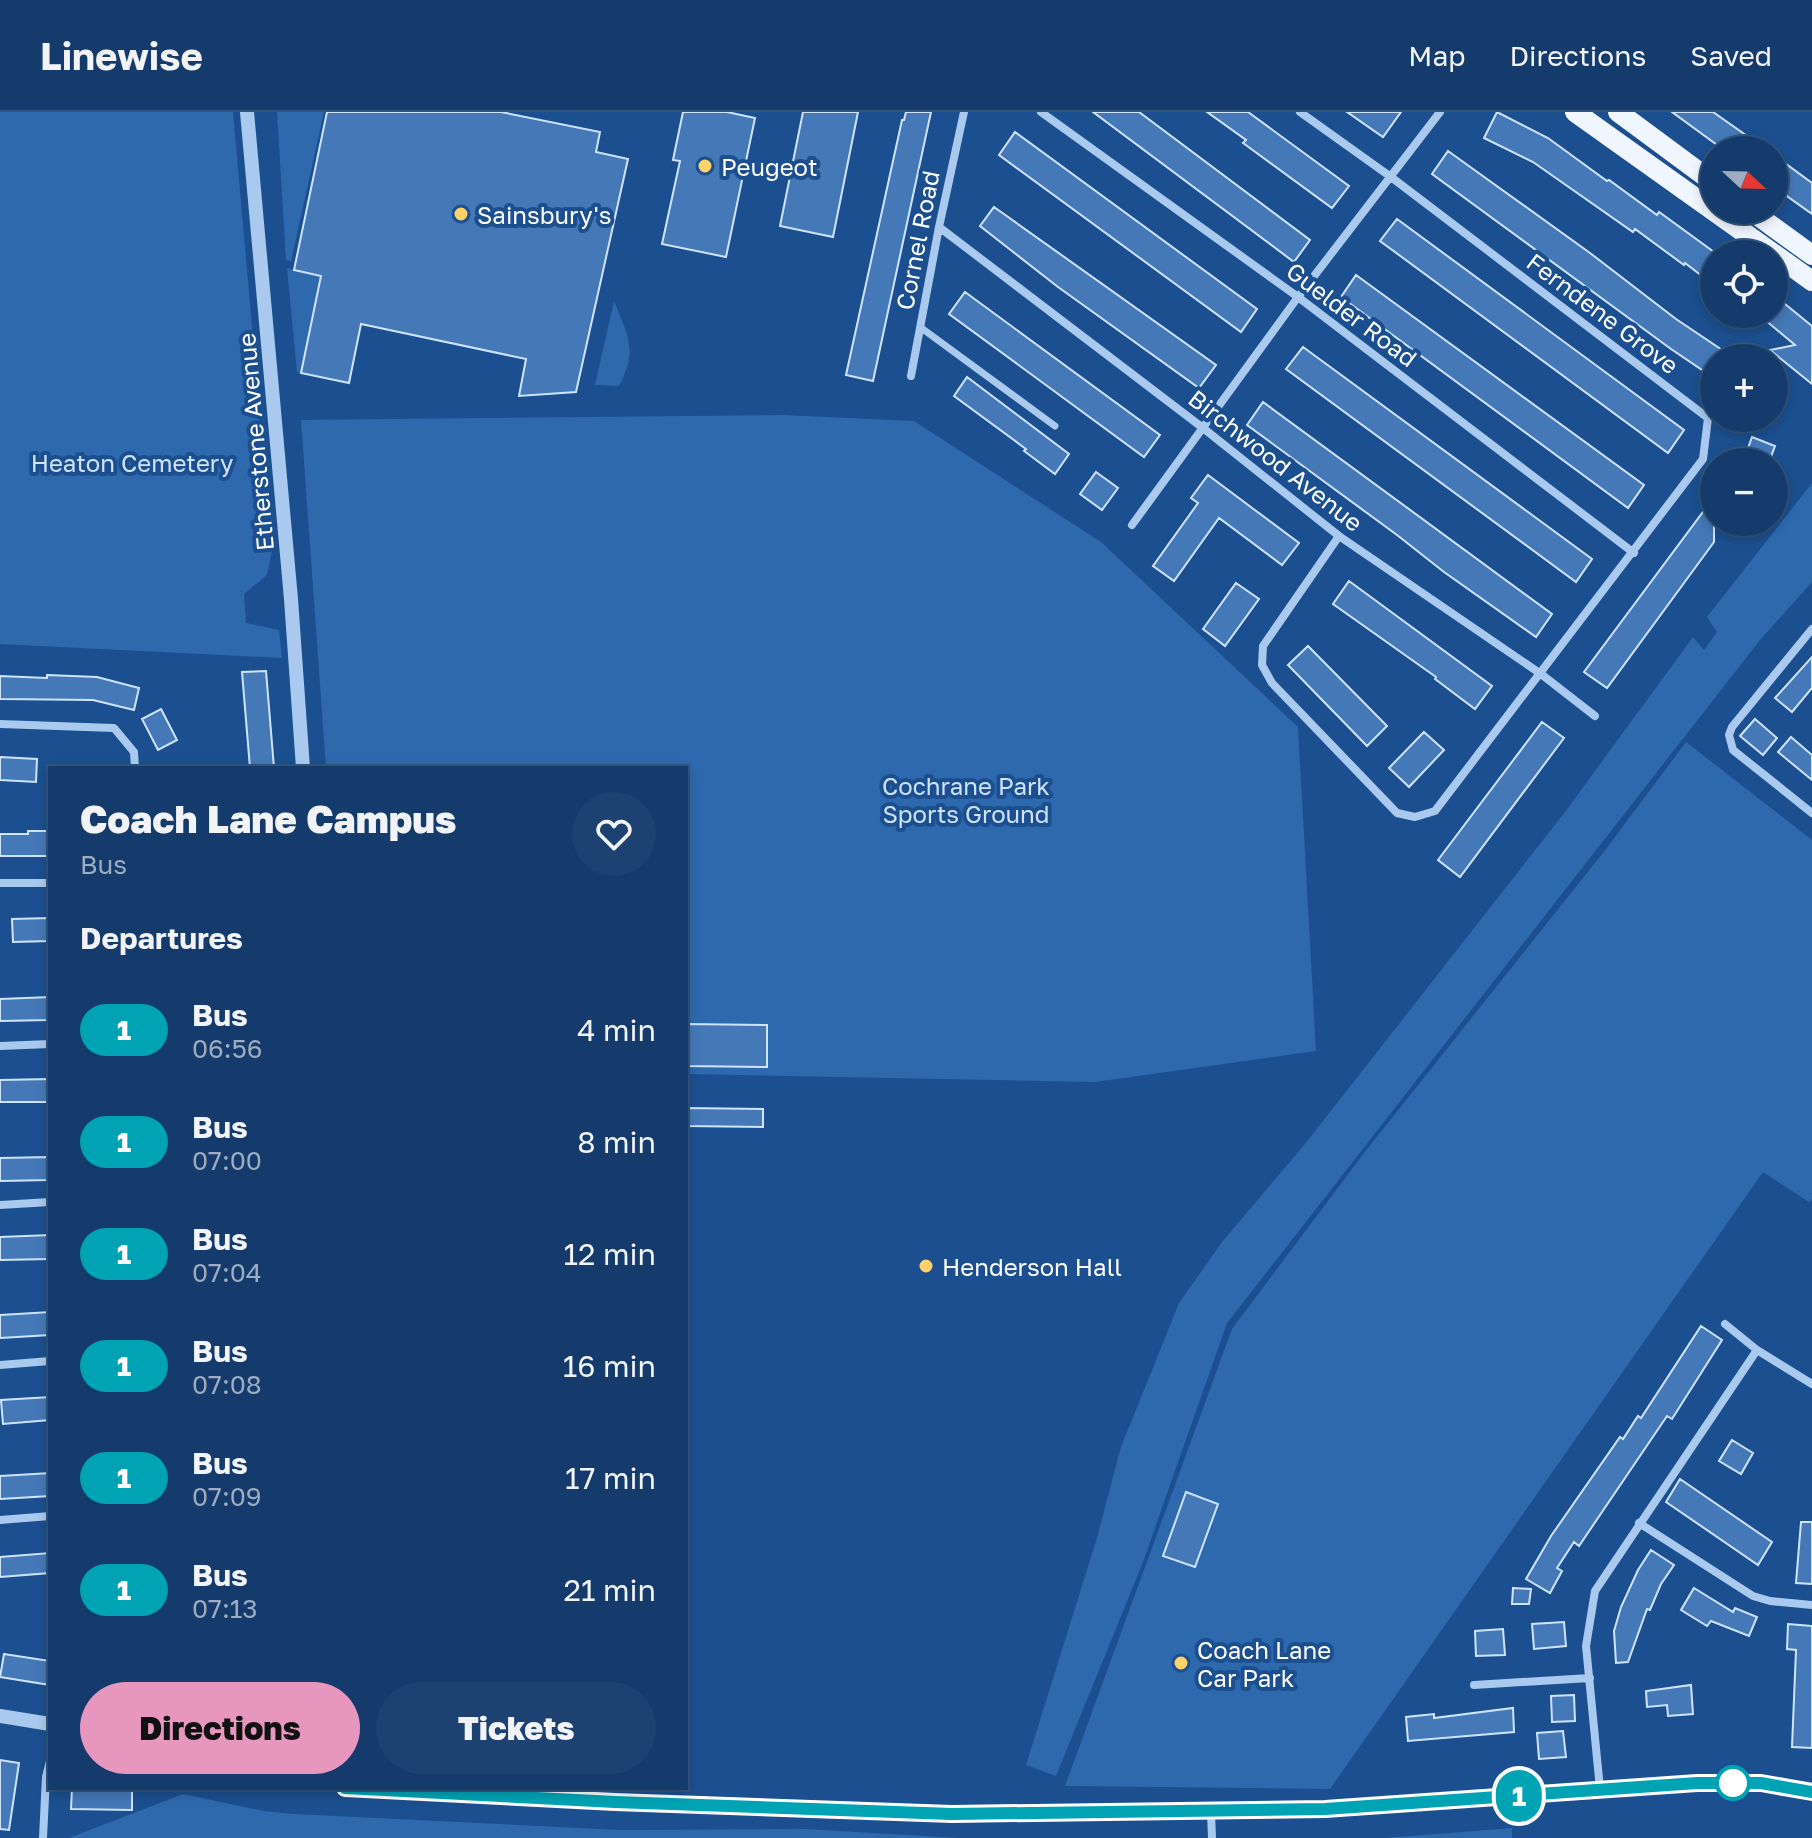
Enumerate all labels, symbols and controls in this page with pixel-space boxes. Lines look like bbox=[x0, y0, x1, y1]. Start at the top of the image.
text: Linewise bbox=[40, 33, 203, 78]
text: Map bbox=[1408, 39, 1465, 72]
text: Directions bbox=[1509, 39, 1646, 72]
text: Saved bbox=[1690, 39, 1772, 72]
north arrow bbox=[1700, 136, 1788, 224]
map controls bbox=[1700, 136, 1788, 536]
place label: Peugeot bbox=[721, 152, 818, 181]
marker: Peugeot bbox=[696, 157, 714, 175]
street label: Cornel Road bbox=[889, 168, 945, 312]
place label: Sainsbury's bbox=[477, 200, 612, 229]
marker: Sainsbury's bbox=[452, 205, 470, 223]
button: locate bbox=[1700, 240, 1788, 328]
street label: Ferndene Grove bbox=[1521, 247, 1685, 379]
street label: Guelder Road bbox=[1281, 256, 1423, 372]
street label: Etherstone Avenue bbox=[231, 332, 279, 552]
button: + bbox=[1700, 344, 1788, 432]
street label: Birchwood Avenue bbox=[1183, 383, 1369, 537]
park label: Heaton Cemetery bbox=[31, 448, 233, 477]
button: − bbox=[1700, 448, 1788, 536]
park label: Cochrane Park Sports Ground bbox=[882, 771, 1050, 828]
button: heart bbox=[572, 792, 656, 876]
text: Coach Lane Campus bbox=[80, 796, 456, 841]
text: Bus bbox=[80, 849, 127, 880]
text: Departures bbox=[80, 920, 243, 956]
text: Bus bbox=[192, 997, 248, 1033]
text: 4 min bbox=[577, 1012, 656, 1048]
text: 1 bbox=[117, 1013, 131, 1046]
text: 06:56 bbox=[192, 1033, 262, 1064]
text: Bus bbox=[192, 1109, 248, 1145]
text: 8 min bbox=[577, 1124, 656, 1160]
text: 1 bbox=[117, 1125, 131, 1158]
text: 07:00 bbox=[192, 1145, 262, 1176]
text: Bus bbox=[192, 1221, 248, 1257]
text: 12 min bbox=[564, 1236, 656, 1272]
text: 1 bbox=[117, 1237, 131, 1270]
place label: Henderson Hall bbox=[942, 1252, 1122, 1281]
text: 07:04 bbox=[192, 1257, 262, 1288]
marker: Henderson Hall bbox=[917, 1257, 935, 1275]
text: Bus bbox=[192, 1333, 248, 1369]
text: 16 min bbox=[563, 1348, 656, 1384]
text: 1 bbox=[117, 1349, 131, 1382]
text: 07:08 bbox=[192, 1369, 262, 1400]
text: Bus bbox=[192, 1445, 248, 1481]
text: 17 min bbox=[565, 1460, 656, 1496]
text: 1 bbox=[117, 1461, 131, 1494]
text: 07:09 bbox=[192, 1481, 262, 1512]
text: Bus bbox=[192, 1557, 248, 1593]
text: 21 min bbox=[564, 1572, 656, 1608]
text: 1 bbox=[117, 1573, 131, 1606]
text: 07:13 bbox=[192, 1593, 258, 1624]
place label: Coach Lane Car Park bbox=[1197, 1635, 1331, 1692]
marker: Coach Lane Car Park bbox=[1172, 1654, 1190, 1672]
button: Directions bbox=[80, 1682, 360, 1774]
button: Tickets bbox=[376, 1682, 656, 1774]
unlabelled marker bbox=[1716, 1766, 1750, 1800]
line badge: 1 bbox=[1493, 1770, 1545, 1822]
text: 1 bbox=[1512, 1779, 1526, 1812]

